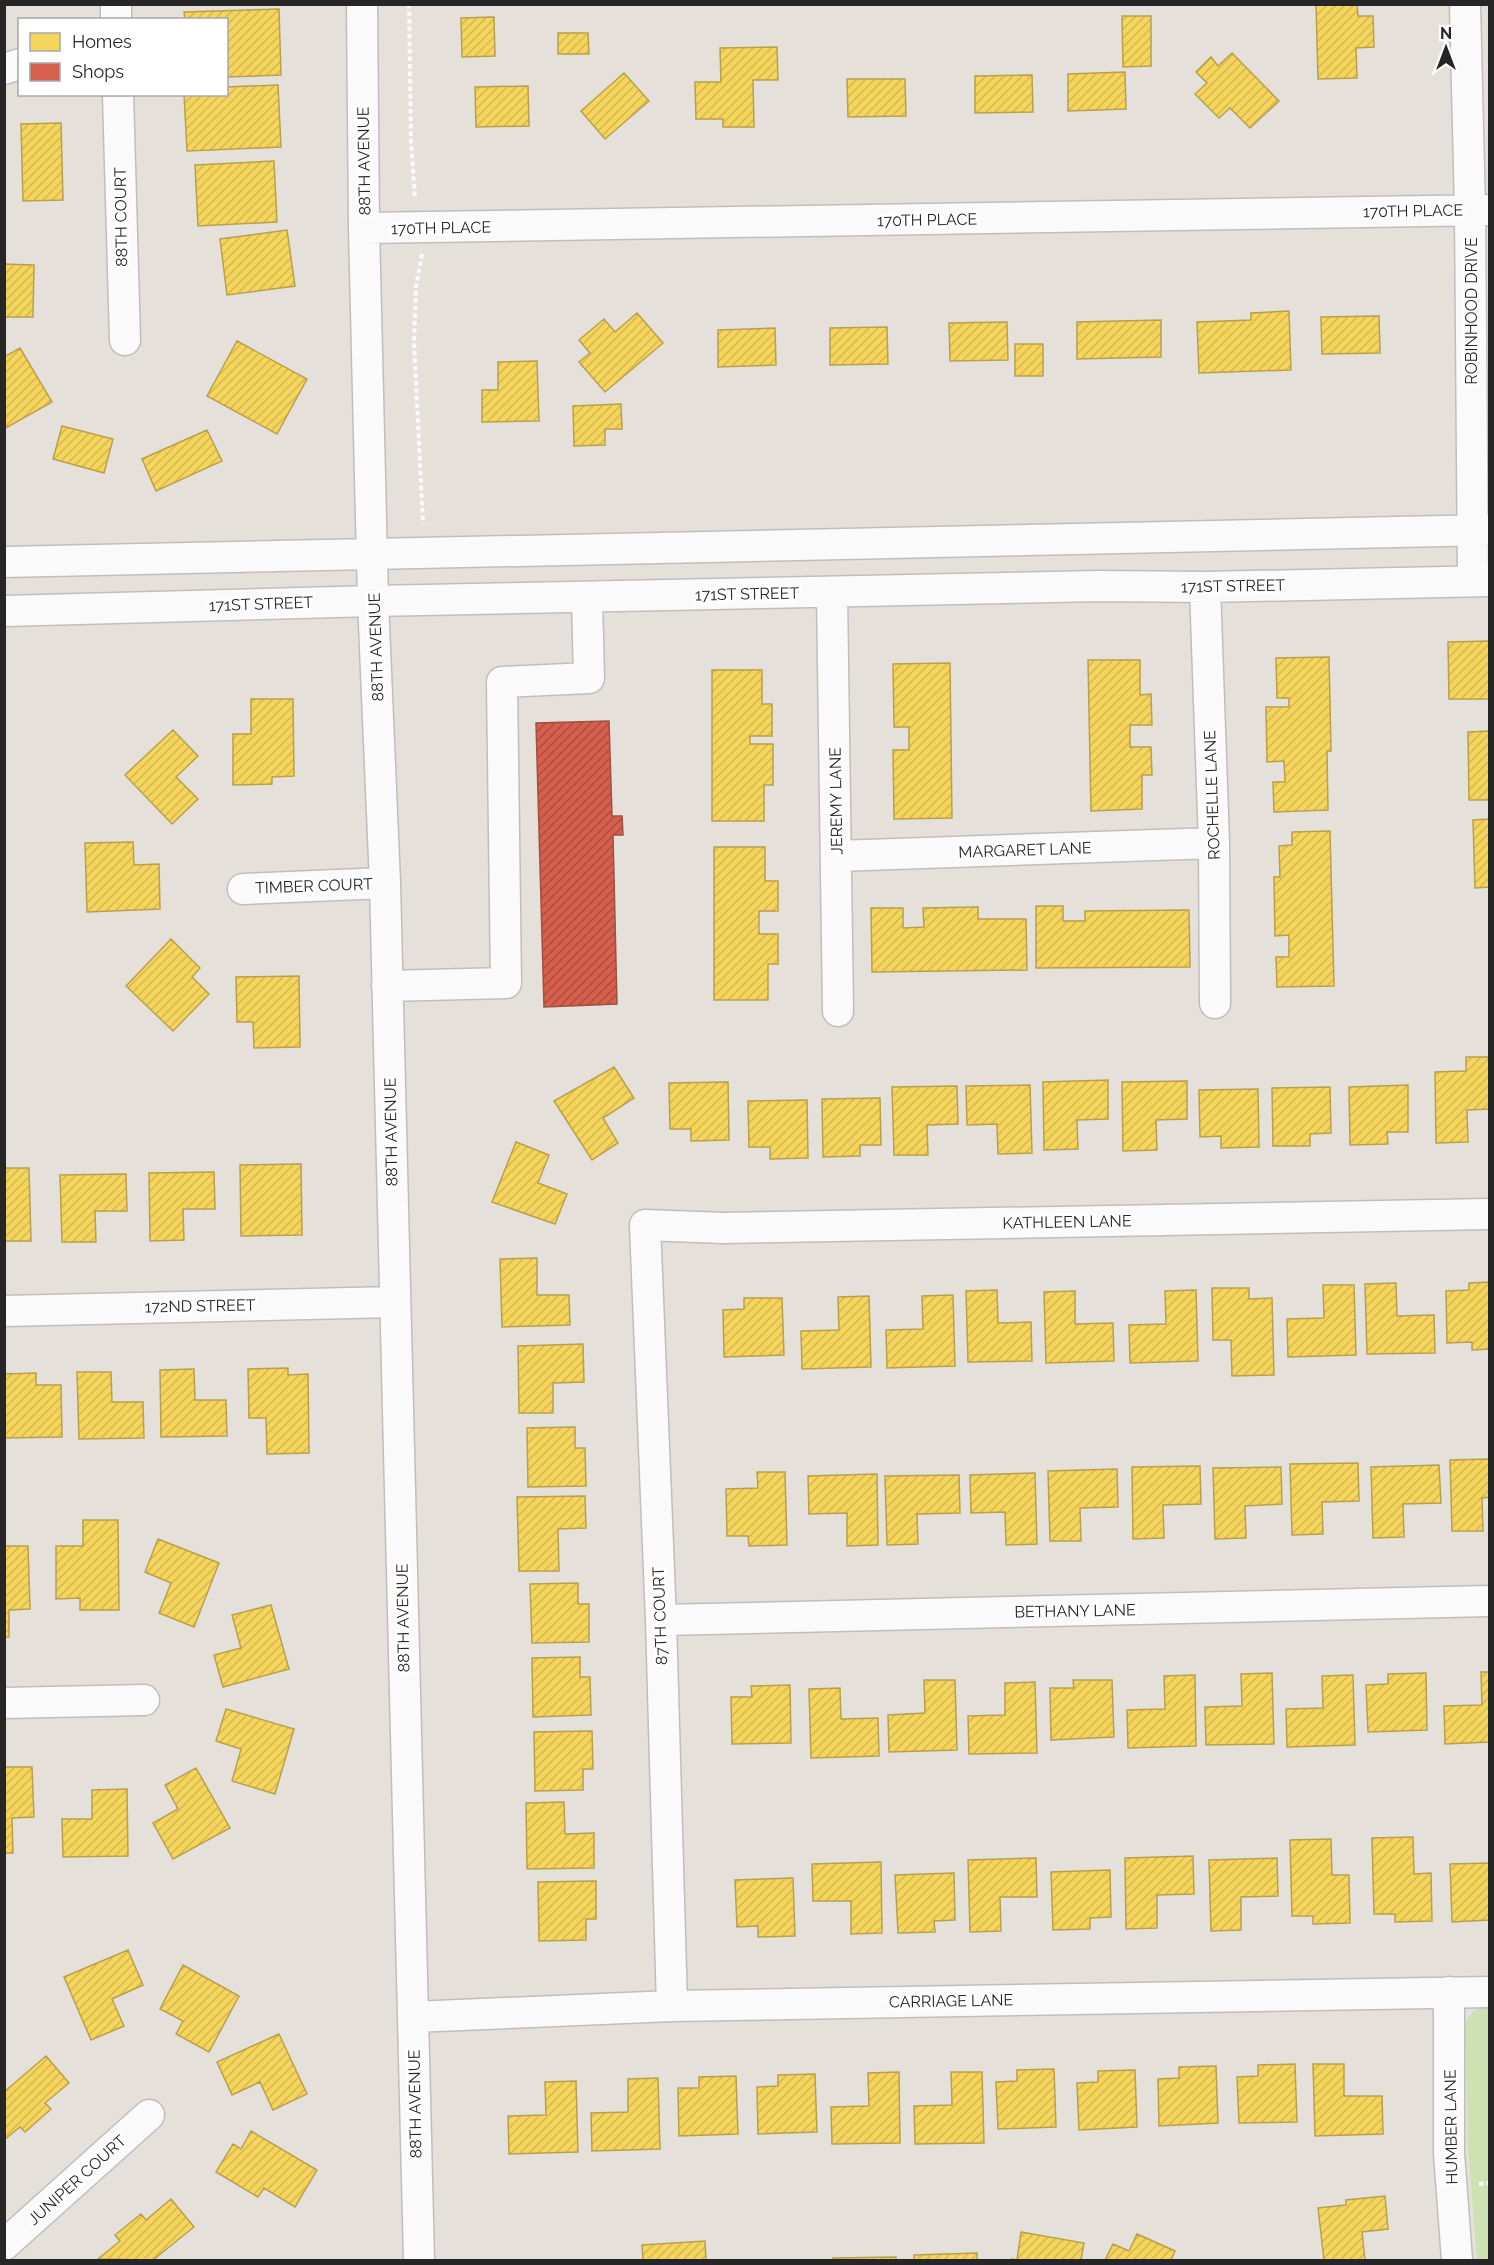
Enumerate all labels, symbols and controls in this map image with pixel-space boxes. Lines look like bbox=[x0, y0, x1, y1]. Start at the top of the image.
legend bbox=[18, 18, 228, 96]
north arrow bbox=[1416, 18, 1476, 78]
text: N bbox=[1440, 24, 1452, 43]
text: Homes bbox=[72, 31, 132, 52]
text: Shops bbox=[72, 61, 124, 82]
street label: 88TH AVENUE bbox=[354, 106, 374, 216]
street label: 88TH COURT bbox=[111, 167, 131, 267]
street label: 170TH PLACE bbox=[1363, 201, 1463, 221]
street label: 170TH PLACE bbox=[877, 210, 977, 230]
street label: 170TH PLACE bbox=[391, 218, 491, 238]
street label: ROBINHOOD DRIVE bbox=[1462, 237, 1481, 385]
street label: 171ST STREET bbox=[1181, 576, 1286, 596]
street label: 171ST STREET bbox=[695, 584, 800, 604]
street label: 88TH AVENUE bbox=[365, 592, 387, 702]
street label: 171ST STREET bbox=[209, 593, 314, 615]
street label: ROCHELLE LANE bbox=[1200, 730, 1224, 860]
street label: JEREMY LANE bbox=[826, 747, 846, 855]
street label: MARGARET LANE bbox=[958, 838, 1092, 862]
street label: TIMBER COURT bbox=[255, 874, 373, 898]
street label: 88TH AVENUE bbox=[381, 1077, 401, 1187]
street label: KATHLEEN LANE bbox=[1002, 1211, 1132, 1233]
street label: 172ND STREET bbox=[144, 1296, 256, 1316]
street label: 88TH AVENUE bbox=[393, 1563, 413, 1673]
street label: 87TH COURT bbox=[649, 1566, 671, 1666]
street label: BETHANY LANE bbox=[1014, 1600, 1136, 1622]
street label: CARRIAGE LANE bbox=[889, 1990, 1014, 2012]
street label: 88TH AVENUE bbox=[405, 2049, 425, 2159]
street label: HUMBER LANE bbox=[1440, 2069, 1462, 2185]
street label: JUNIPER COURT bbox=[24, 2131, 130, 2229]

